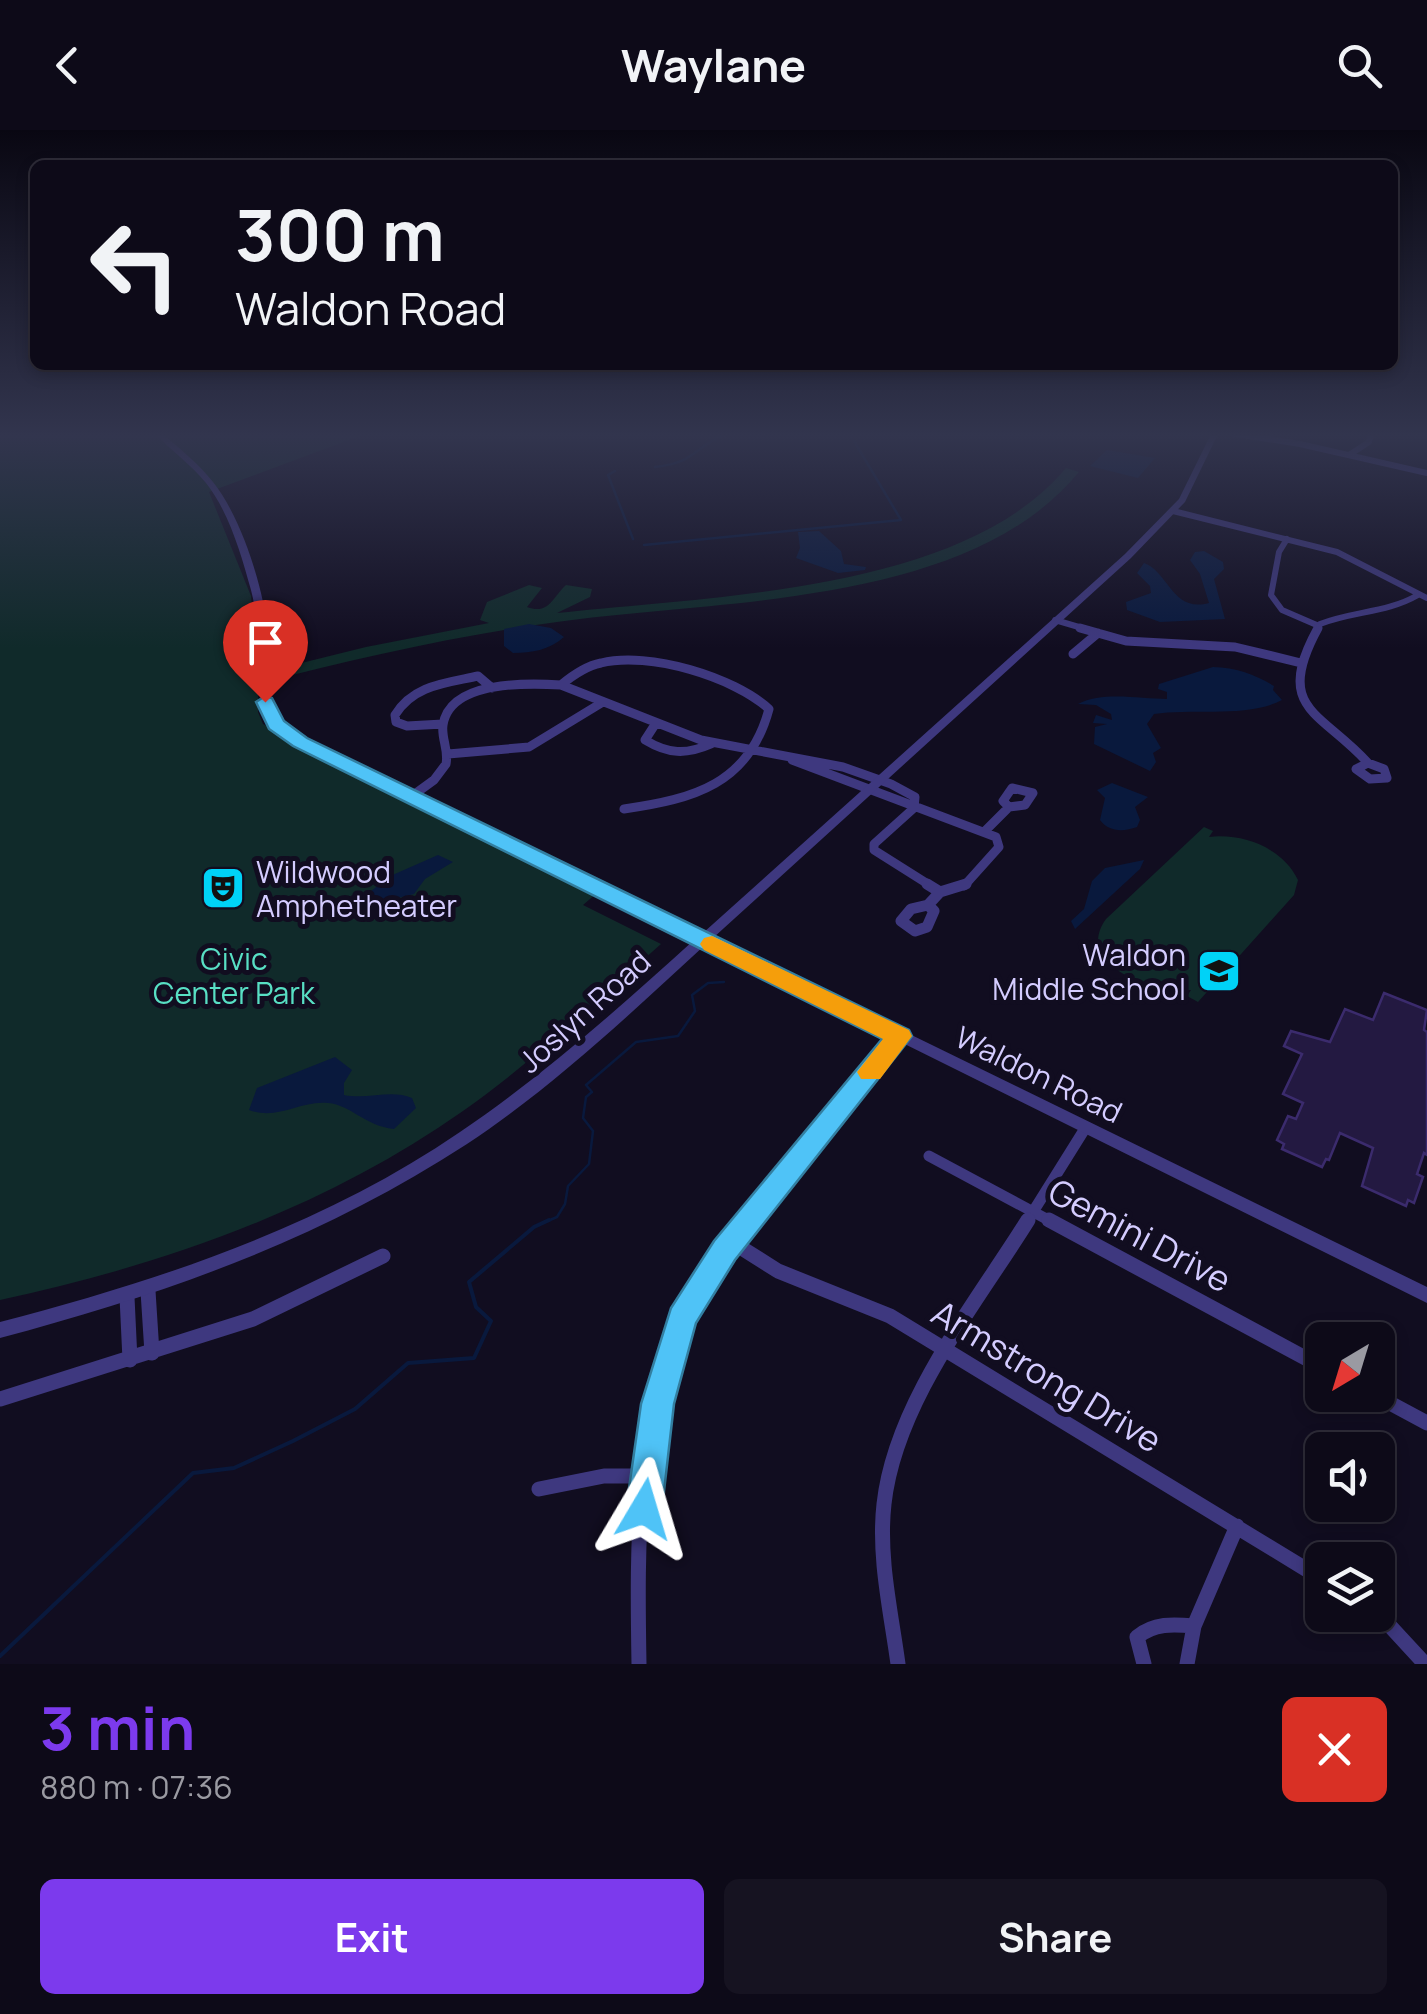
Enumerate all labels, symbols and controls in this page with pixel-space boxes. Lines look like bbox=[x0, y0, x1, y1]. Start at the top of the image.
text: Waylane bbox=[621, 34, 806, 96]
icon: back bbox=[40, 38, 95, 93]
icon: search bbox=[1332, 38, 1387, 93]
text: 300 m bbox=[235, 186, 445, 282]
icon: left bbox=[70, 200, 200, 330]
text: Waldon Road bbox=[235, 277, 506, 339]
pin bbox=[223, 600, 308, 703]
icon: arrive bbox=[238, 615, 293, 670]
place label: Wildwood Amphetheater bbox=[256, 851, 457, 926]
theatre icon: Wildwood Amphetheater bbox=[200, 865, 246, 911]
place label: Waldon Middle School bbox=[992, 934, 1186, 1009]
park label: Civic Center Park bbox=[153, 938, 316, 1013]
street label: Joslyn Road bbox=[509, 941, 659, 1081]
school or university icon: Waldon Middle School bbox=[1196, 948, 1242, 994]
street label: Waldon Road bbox=[949, 1016, 1129, 1132]
street label: Gemini Drive bbox=[1040, 1167, 1240, 1303]
street label: Armstrong Drive bbox=[923, 1288, 1171, 1464]
north arrow bbox=[1305, 1322, 1395, 1412]
map controls bbox=[1305, 1322, 1395, 1632]
button: sound bbox=[1305, 1432, 1395, 1522]
position arrow bbox=[592, 1457, 696, 1561]
button: layers bbox=[1305, 1542, 1395, 1632]
text: 3 min bbox=[40, 1686, 195, 1768]
button: close bbox=[1282, 1697, 1387, 1802]
text: 880 m · 07:36 bbox=[40, 1765, 233, 1809]
button: Exit bbox=[40, 1879, 704, 1994]
button: Share bbox=[724, 1879, 1387, 1994]

